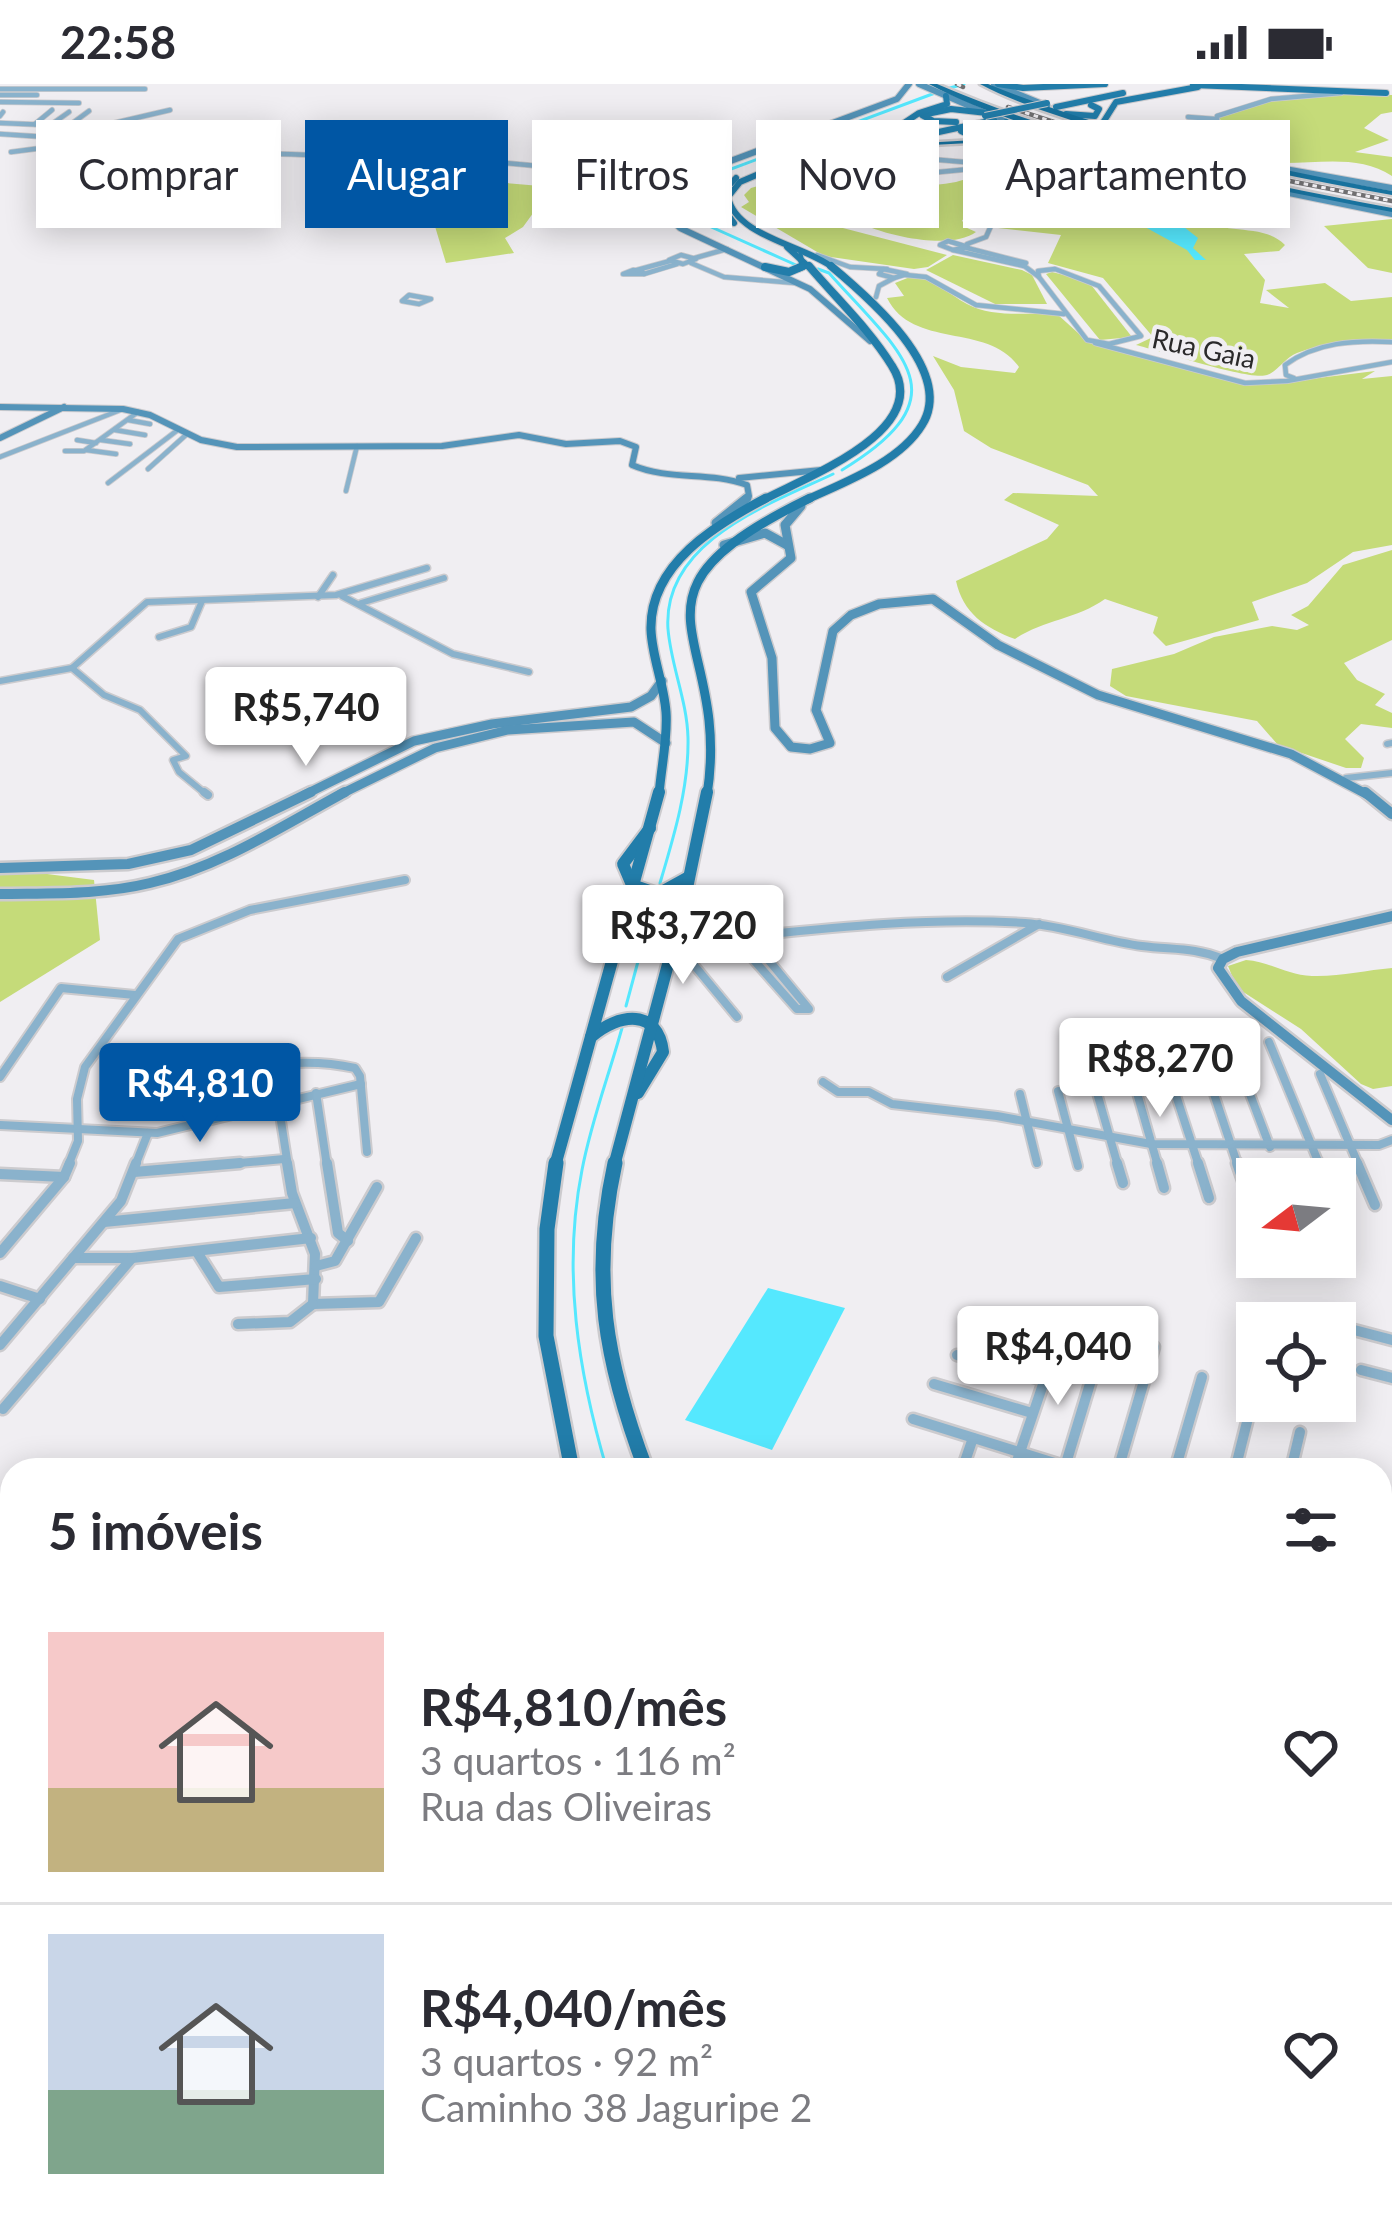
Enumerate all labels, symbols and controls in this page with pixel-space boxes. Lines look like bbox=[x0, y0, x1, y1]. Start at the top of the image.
text: 22:58 bbox=[60, 15, 176, 69]
chip: Comprar bbox=[36, 120, 281, 228]
chip: Alugar bbox=[305, 120, 508, 228]
chip: Filtros bbox=[532, 120, 732, 228]
chip: Novo bbox=[756, 120, 939, 228]
chip: Apartamento bbox=[963, 120, 1290, 228]
street label: Rua Gaia bbox=[1149, 321, 1259, 375]
pin: R$5,740 bbox=[195, 667, 417, 769]
text: R$5,740 bbox=[232, 683, 380, 729]
pin: R$3,720 bbox=[572, 885, 794, 987]
text: R$3,720 bbox=[609, 901, 757, 947]
pin: R$8,270 bbox=[1049, 1018, 1271, 1120]
text: R$8,270 bbox=[1086, 1034, 1234, 1080]
pin: R$4,810 bbox=[89, 1043, 311, 1145]
text: R$4,810 bbox=[126, 1059, 274, 1105]
north arrow bbox=[1236, 1158, 1356, 1278]
map controls bbox=[1236, 1158, 1356, 1422]
button: locate bbox=[1236, 1302, 1356, 1422]
pin: R$4,040 bbox=[947, 1306, 1169, 1408]
text: R$4,040 bbox=[984, 1322, 1132, 1368]
icon: filters bbox=[1278, 1497, 1344, 1563]
text: 5 imóveis bbox=[48, 1500, 263, 1561]
text: R$4,810/mês bbox=[420, 1676, 727, 1737]
icon: home bbox=[144, 1680, 288, 1824]
icon: heart bbox=[1278, 1719, 1344, 1785]
text: 3 quartos · 116 m² bbox=[420, 1737, 736, 1783]
text: Rua das Oliveiras bbox=[420, 1783, 712, 1829]
text: R$4,040/mês bbox=[420, 1977, 727, 2038]
icon: home bbox=[144, 1982, 288, 2126]
icon: heart bbox=[1278, 2021, 1344, 2087]
text: 3 quartos · 92 m² bbox=[420, 2038, 713, 2084]
text: Caminho 38 Jaguripe 2 bbox=[420, 2084, 812, 2130]

